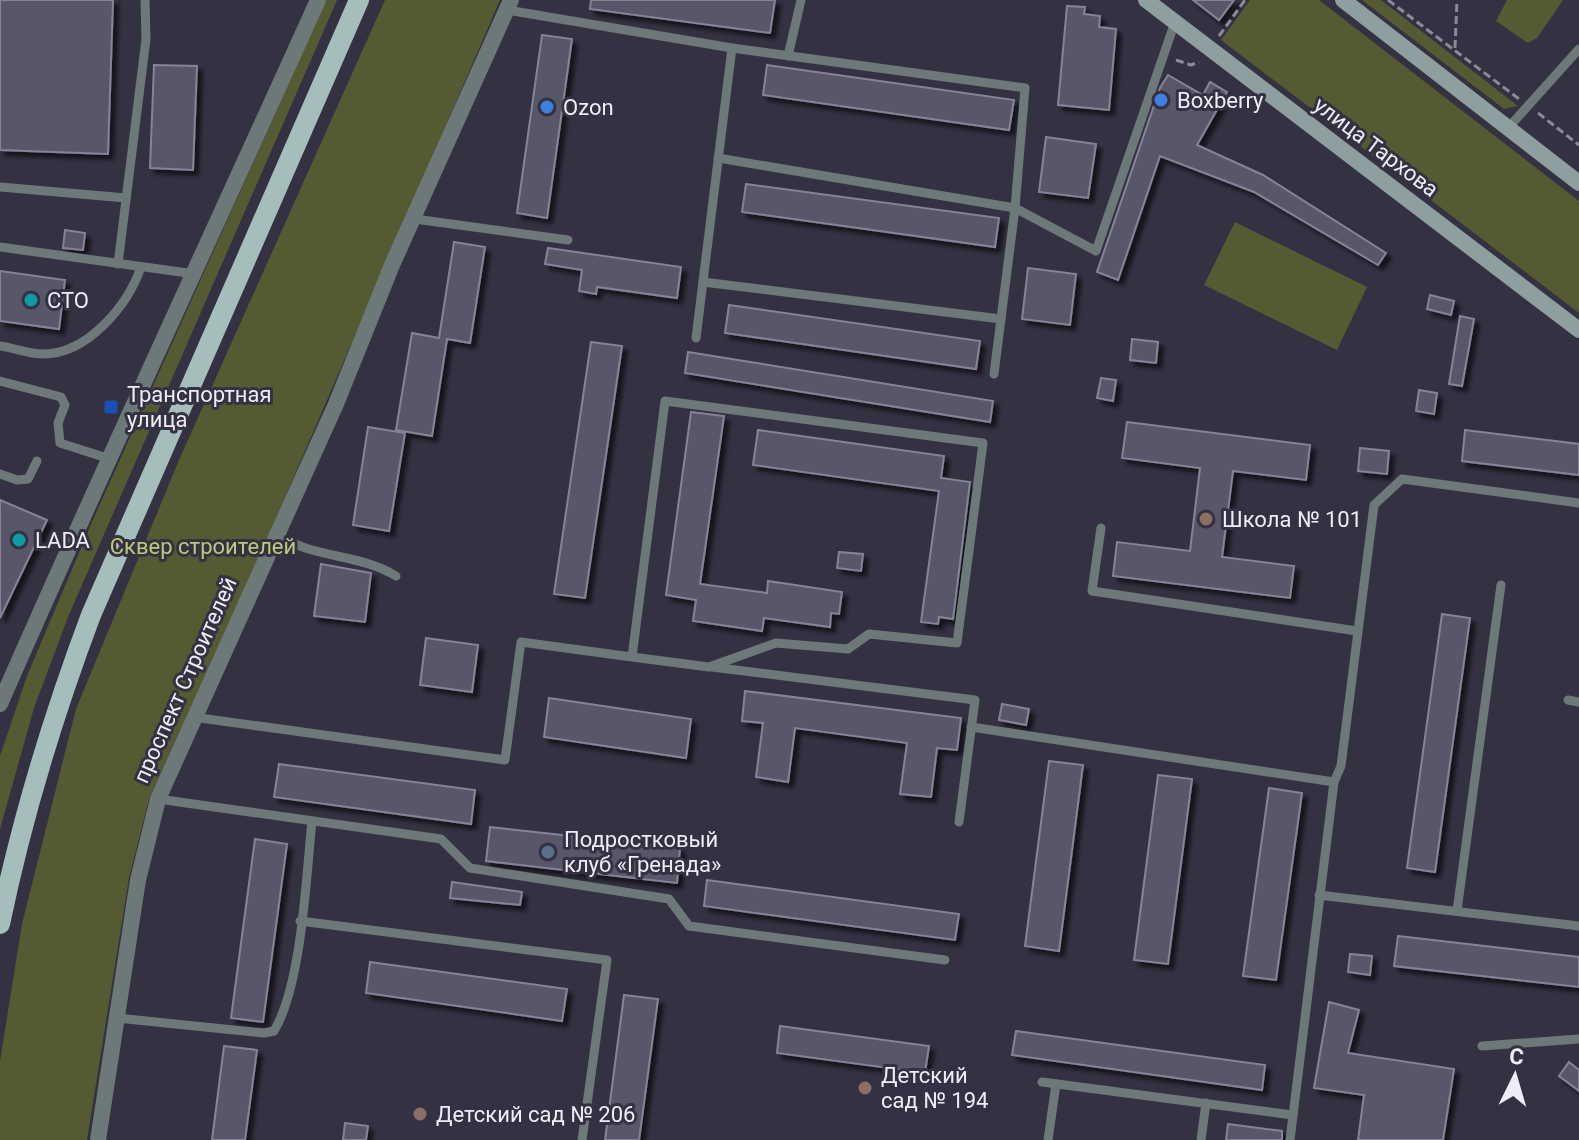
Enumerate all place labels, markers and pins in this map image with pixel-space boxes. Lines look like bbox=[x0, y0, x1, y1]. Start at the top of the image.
place label: Boxberry bbox=[1177, 88, 1264, 113]
marker: Boxberry bbox=[1152, 91, 1170, 109]
place label: Ozon bbox=[563, 95, 614, 120]
marker: Ozon bbox=[538, 98, 556, 116]
place label: СТО bbox=[47, 288, 89, 313]
marker: СТО bbox=[22, 291, 40, 309]
place label: Транспортная улица bbox=[127, 382, 272, 432]
marker: Транспортная улица bbox=[102, 398, 120, 416]
place label: Школа № 101 bbox=[1222, 507, 1362, 532]
marker: Школа № 101 bbox=[1197, 510, 1215, 528]
place label: LADA bbox=[35, 528, 91, 553]
marker: LADA bbox=[10, 531, 28, 549]
place label: Подростковый клуб «Гренада» bbox=[564, 827, 721, 877]
marker: Подростковый клуб «Гренада» bbox=[539, 843, 557, 861]
place label: Детский сад № 194 bbox=[881, 1063, 988, 1113]
marker: Детский сад № 194 bbox=[856, 1079, 874, 1097]
place label: Детский сад № 206 bbox=[436, 1102, 635, 1127]
marker: Детский сад № 206 bbox=[411, 1105, 429, 1123]

